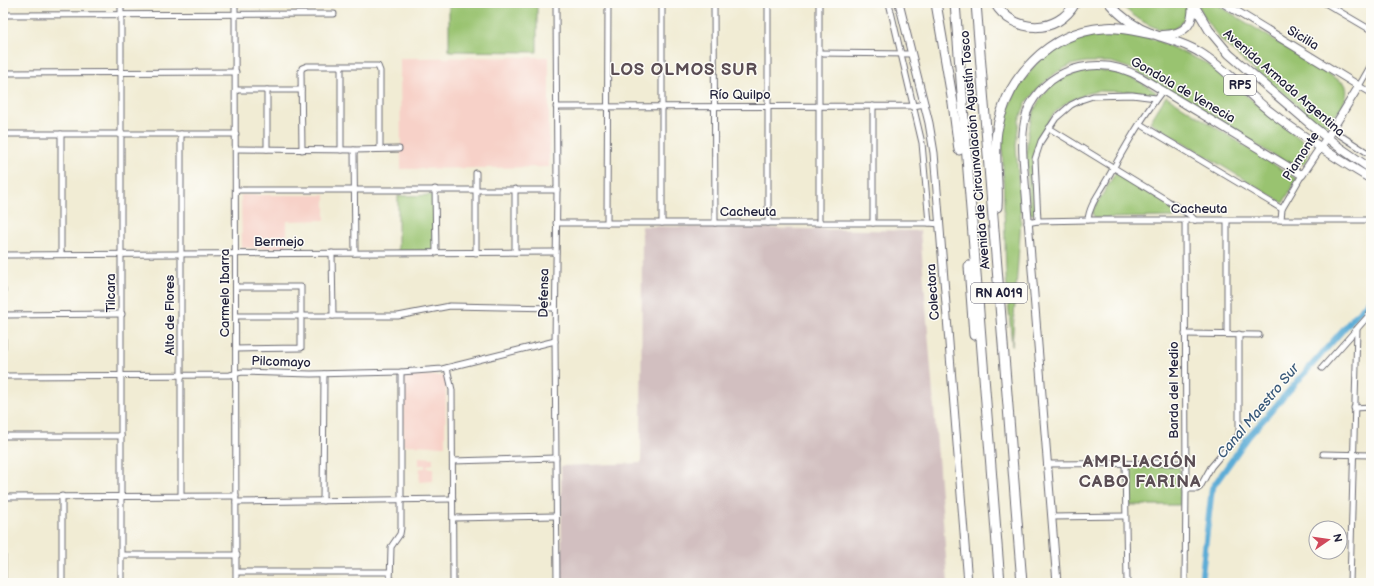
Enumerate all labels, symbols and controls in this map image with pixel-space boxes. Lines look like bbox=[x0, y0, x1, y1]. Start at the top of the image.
street label: Sicilia bbox=[1284, 22, 1322, 54]
street label: Avenida Armada Argentina bbox=[1220, 26, 1348, 140]
street label: Avenida de Circunvalación Agustín Tosco bbox=[957, 30, 993, 270]
street label: Gondola de Venecia bbox=[1128, 53, 1238, 127]
district label: LOS OLMOS SUR bbox=[610, 60, 758, 80]
road number: RP5 bbox=[1224, 75, 1256, 95]
street label: Río Quilpo bbox=[709, 87, 771, 103]
street label: Piamonte bbox=[1279, 128, 1323, 184]
street label: Cacheuta bbox=[1171, 201, 1227, 217]
street label: Cacheuta bbox=[720, 204, 776, 220]
street label: Bermejo bbox=[254, 234, 304, 250]
street label: Carmelo Ibarra bbox=[217, 249, 233, 337]
street label: Colectora bbox=[923, 263, 943, 321]
street label: Defensa bbox=[536, 268, 552, 318]
street label: Tilcara bbox=[103, 273, 119, 313]
street label: Alto de Flores bbox=[162, 274, 178, 355]
road number: RN A019 bbox=[971, 283, 1027, 303]
street label: Barda del Medio bbox=[1166, 341, 1182, 439]
street label: Pilcomayo bbox=[251, 353, 311, 371]
water label: Canal Maestro Sur bbox=[1213, 359, 1303, 462]
district label: AMPLIACIÓN CABO FARINA bbox=[1079, 450, 1201, 492]
north arrow bbox=[1308, 520, 1348, 560]
text: N bbox=[1330, 532, 1345, 543]

